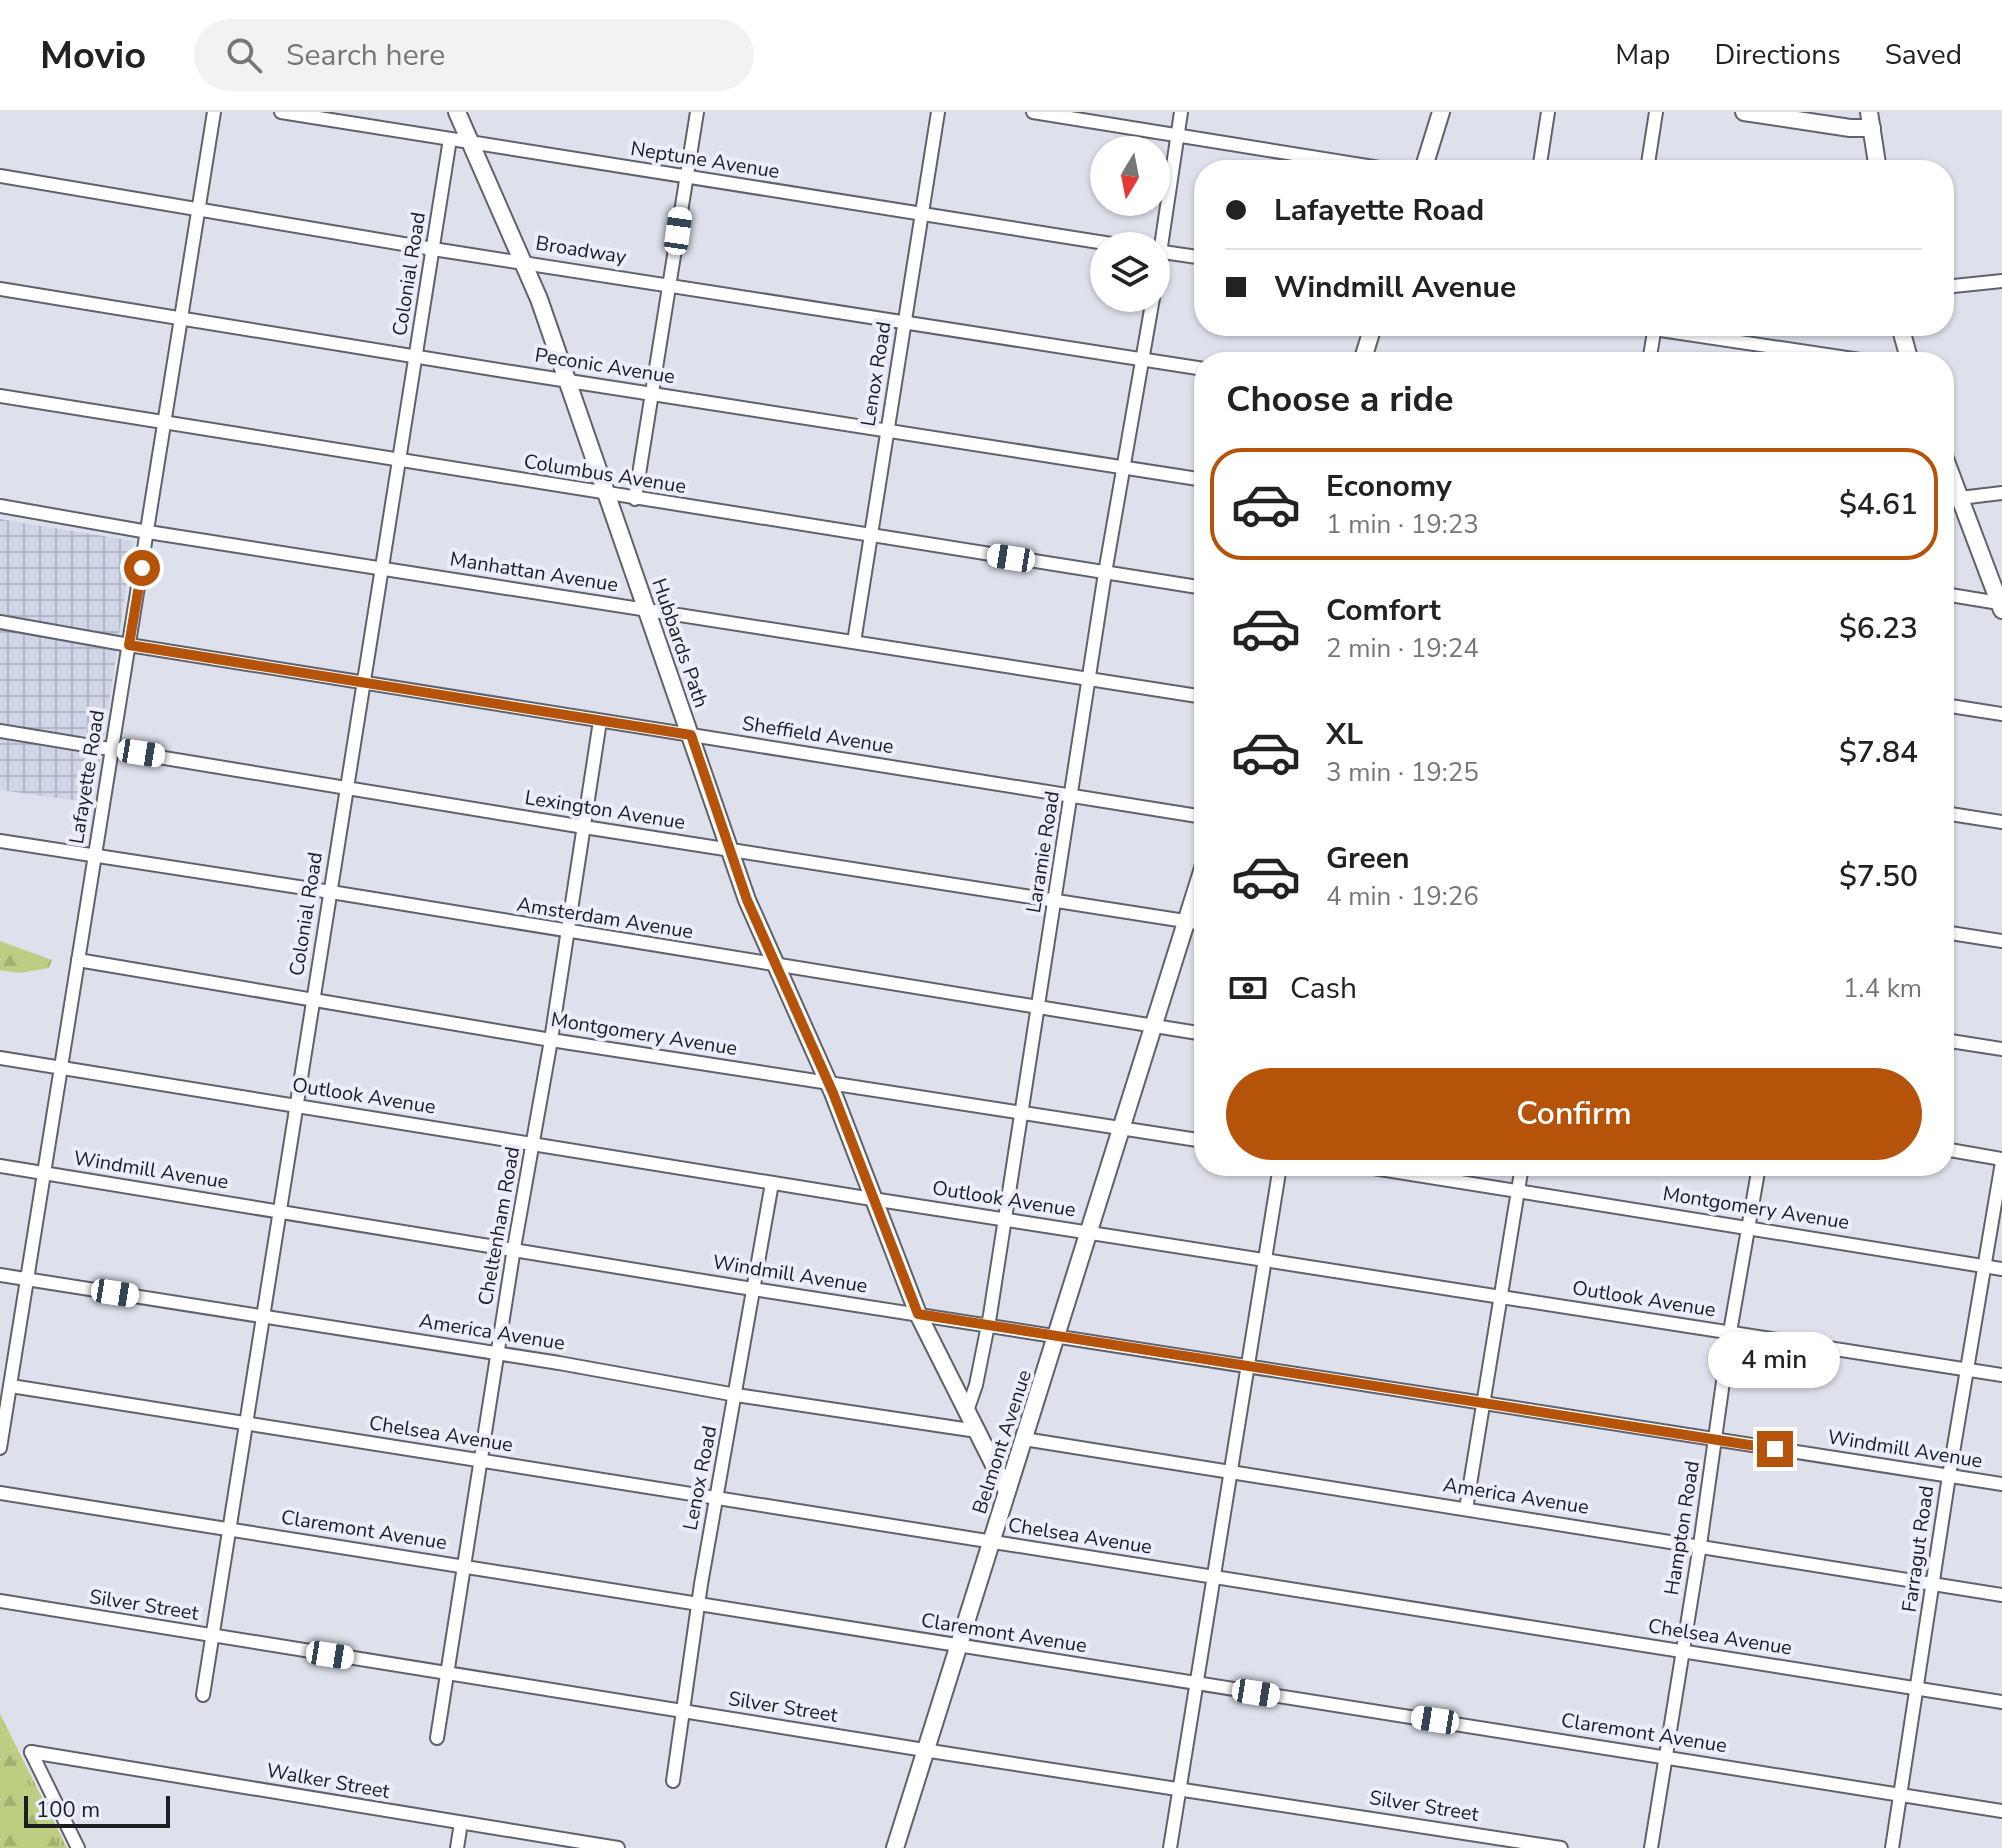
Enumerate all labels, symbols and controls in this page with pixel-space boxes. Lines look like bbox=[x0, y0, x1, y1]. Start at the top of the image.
search box bbox=[194, 19, 754, 91]
text: Movio bbox=[40, 30, 146, 81]
icon: search bbox=[222, 33, 266, 77]
text: Search here bbox=[286, 35, 445, 76]
text: Map bbox=[1615, 36, 1670, 74]
text: Directions bbox=[1714, 36, 1841, 74]
text: Saved bbox=[1885, 36, 1962, 74]
street label: Neptune Avenue bbox=[629, 135, 781, 185]
north arrow bbox=[1090, 136, 1170, 216]
map controls bbox=[1090, 136, 1170, 312]
text: Lafayette Road bbox=[1274, 190, 1484, 231]
car bbox=[663, 206, 693, 256]
street label: Colonial Road bbox=[386, 210, 432, 338]
street label: Broadway bbox=[534, 230, 629, 271]
button: layers bbox=[1090, 232, 1170, 312]
text: Windmill Avenue bbox=[1274, 267, 1516, 308]
street label: Lenox Road bbox=[854, 320, 898, 428]
street label: Peconic Avenue bbox=[533, 342, 677, 390]
text: Choose a ride bbox=[1226, 375, 1454, 424]
street label: Columbus Avenue bbox=[522, 448, 688, 500]
text: Economy bbox=[1326, 466, 1452, 507]
icon: car bbox=[1230, 468, 1302, 540]
text: $4.61 bbox=[1839, 484, 1918, 525]
text: 1 min · 19:23 bbox=[1326, 507, 1479, 542]
car bbox=[985, 542, 1037, 574]
street label: Manhattan Avenue bbox=[448, 545, 620, 599]
route start bbox=[124, 550, 160, 586]
street label: Hubbards Path bbox=[645, 575, 715, 711]
text: Comfort bbox=[1326, 590, 1441, 631]
icon: car bbox=[1230, 592, 1302, 664]
text: $6.23 bbox=[1839, 608, 1918, 649]
text: 2 min · 19:24 bbox=[1326, 631, 1479, 666]
street label: Lafayette Road bbox=[63, 708, 111, 846]
street label: Sheffield Avenue bbox=[740, 710, 896, 760]
text: XL bbox=[1326, 714, 1363, 755]
icon: car bbox=[1230, 716, 1302, 788]
text: $7.84 bbox=[1839, 732, 1918, 773]
car bbox=[115, 737, 167, 769]
text: 3 min · 19:25 bbox=[1326, 755, 1479, 790]
street label: Lexington Avenue bbox=[523, 784, 687, 836]
street label: Laramie Road bbox=[1020, 789, 1066, 915]
text: Green bbox=[1326, 838, 1410, 879]
icon: car bbox=[1230, 840, 1302, 912]
street label: Colonial Road bbox=[283, 850, 329, 978]
text: $7.50 bbox=[1839, 856, 1918, 897]
text: 4 min · 19:26 bbox=[1326, 879, 1479, 914]
street label: Amsterdam Avenue bbox=[515, 891, 695, 945]
icon: cash bbox=[1226, 966, 1270, 1010]
text: Cash bbox=[1290, 968, 1357, 1009]
text: 1.4 km bbox=[1843, 971, 1922, 1006]
street label: Montgomery Avenue bbox=[549, 1006, 739, 1062]
button: Confirm bbox=[1226, 1068, 1922, 1160]
street label: Outlook Avenue bbox=[290, 1071, 438, 1121]
street label: Windmill Avenue bbox=[72, 1144, 230, 1196]
street label: Cheltenham Road bbox=[472, 1144, 526, 1308]
street label: Outlook Avenue bbox=[930, 1174, 1078, 1224]
street label: Montgomery Avenue bbox=[1661, 1180, 1851, 1236]
street label: Windmill Avenue bbox=[711, 1248, 869, 1300]
street label: Outlook Avenue bbox=[1570, 1274, 1718, 1324]
car bbox=[89, 1277, 141, 1309]
street label: America Avenue bbox=[417, 1307, 567, 1357]
callout: 4 min bbox=[1709, 1333, 1841, 1389]
text: 4 min bbox=[1741, 1342, 1807, 1377]
street label: Belmont Avenue bbox=[966, 1367, 1038, 1517]
street label: Chelsea Avenue bbox=[367, 1409, 515, 1459]
street label: Lenox Road bbox=[677, 1423, 723, 1533]
street label: Windmill Avenue bbox=[1826, 1423, 1984, 1475]
route end bbox=[1757, 1431, 1793, 1467]
street label: Hampton Road bbox=[1658, 1459, 1706, 1597]
street label: America Avenue bbox=[1441, 1471, 1591, 1521]
street label: Farragut Road bbox=[1896, 1484, 1940, 1614]
street label: Claremont Avenue bbox=[279, 1504, 449, 1556]
street label: Chelsea Avenue bbox=[1006, 1511, 1154, 1561]
street label: Silver Street bbox=[87, 1583, 202, 1627]
street label: Claremont Avenue bbox=[919, 1607, 1089, 1659]
street label: Chelsea Avenue bbox=[1646, 1612, 1794, 1662]
car bbox=[304, 1639, 356, 1671]
car bbox=[1230, 1677, 1282, 1709]
street label: Silver Street bbox=[726, 1685, 841, 1729]
car bbox=[1409, 1704, 1461, 1736]
street label: Claremont Avenue bbox=[1559, 1707, 1729, 1759]
street label: Walker Street bbox=[264, 1757, 393, 1805]
street label: Silver Street bbox=[1367, 1784, 1482, 1828]
scale bar bbox=[24, 1792, 170, 1828]
text: 100 m bbox=[36, 1795, 100, 1825]

